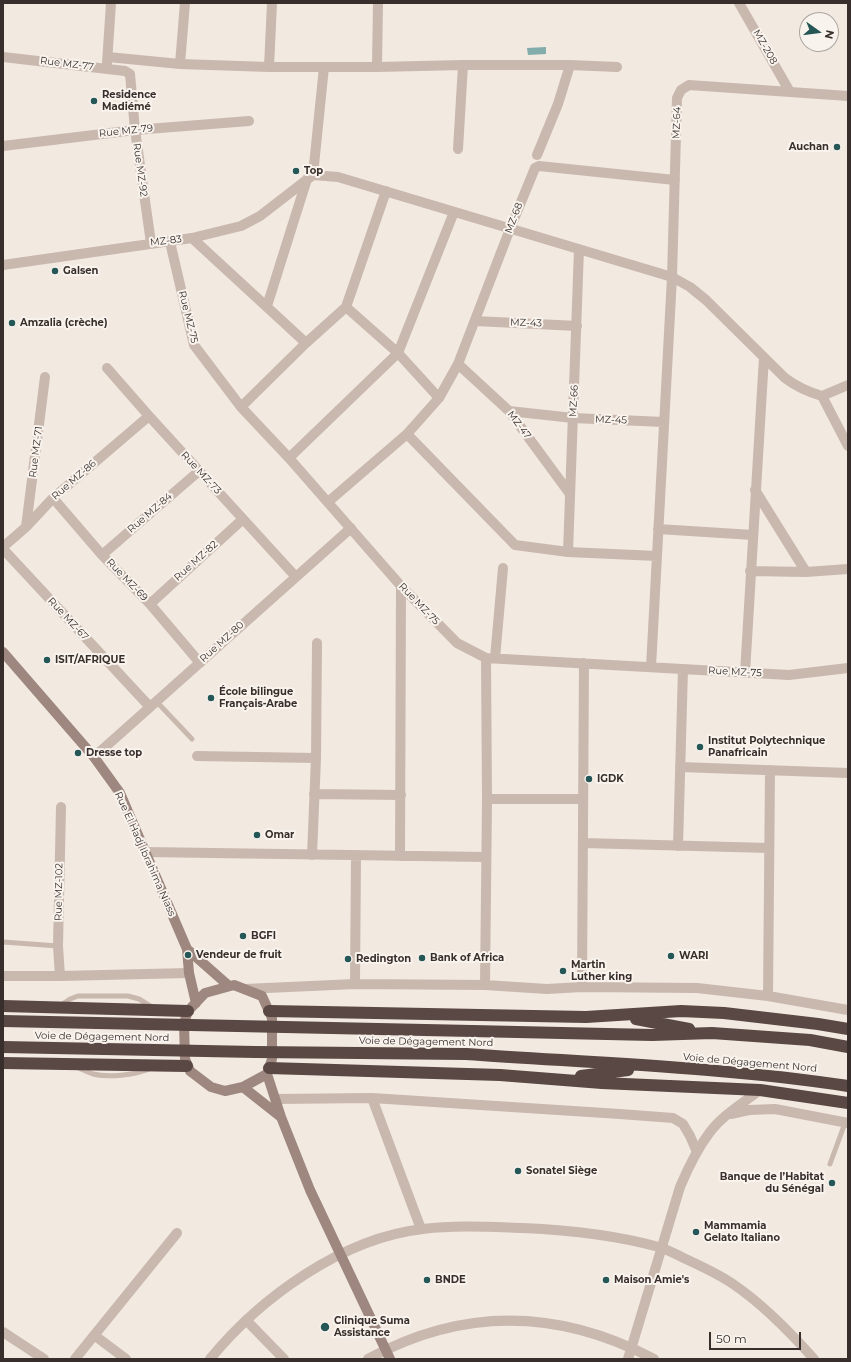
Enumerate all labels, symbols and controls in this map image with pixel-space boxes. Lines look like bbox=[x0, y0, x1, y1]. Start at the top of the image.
north arrow bbox=[799, 12, 839, 52]
street label: MZ-208 bbox=[750, 27, 780, 67]
text: N bbox=[822, 29, 838, 41]
street label: Rue MZ-77 bbox=[39, 55, 95, 73]
place label: Residence Madiémé bbox=[102, 89, 156, 112]
marker: Residence Madiémé bbox=[89, 96, 99, 106]
street label: MZ-64 bbox=[670, 107, 684, 139]
street label: Rue MZ-79 bbox=[98, 122, 154, 140]
place label: Auchan bbox=[789, 141, 829, 153]
street label: Rue MZ-92 bbox=[130, 142, 150, 198]
marker: Auchan bbox=[832, 142, 842, 152]
place label: Top bbox=[304, 165, 323, 177]
marker: Top bbox=[291, 166, 301, 176]
street label: MZ-68 bbox=[503, 201, 525, 235]
street label: MZ-83 bbox=[150, 233, 182, 249]
place label: Galsen bbox=[63, 265, 98, 277]
marker: Galsen bbox=[50, 266, 60, 276]
street label: Rue MZ-75 bbox=[176, 290, 200, 344]
street label: MZ-43 bbox=[510, 316, 542, 330]
place label: Amzalia (crèche) bbox=[20, 317, 107, 329]
marker: Amzalia (crèche) bbox=[7, 318, 17, 328]
street label: MZ-66 bbox=[567, 385, 581, 417]
street label: MZ-47 bbox=[505, 409, 533, 441]
street label: MZ-45 bbox=[595, 413, 627, 427]
street label: Rue MZ-71 bbox=[27, 426, 45, 478]
street label: Rue MZ-73 bbox=[178, 449, 224, 497]
street label: Rue MZ-86 bbox=[49, 457, 99, 503]
street label: Rue MZ-84 bbox=[125, 490, 175, 536]
street label: Rue MZ-82 bbox=[172, 538, 220, 584]
street label: Rue MZ-69 bbox=[104, 556, 150, 604]
street label: Rue MZ-75 bbox=[396, 581, 442, 627]
street label: Rue MZ-67 bbox=[45, 595, 91, 643]
street label: Rue MZ-80 bbox=[197, 619, 247, 665]
place label: ISIT/AFRIQUE bbox=[55, 654, 125, 666]
marker: ISIT/AFRIQUE bbox=[42, 655, 52, 665]
street label: Rue MZ-75 bbox=[708, 665, 762, 679]
place label: École bilingue Français-Arabe bbox=[219, 686, 297, 710]
marker: École bilingue Français-Arabe bbox=[206, 693, 216, 703]
place label: Institut Polytechnique Panafricain bbox=[708, 735, 825, 758]
marker: Institut Polytechnique Panafricain bbox=[695, 742, 705, 752]
place label: Dresse top bbox=[86, 747, 142, 759]
marker: Dresse top bbox=[73, 748, 83, 758]
place label: IGDK bbox=[597, 773, 624, 785]
marker: IGDK bbox=[584, 774, 594, 784]
street label: Rue El Hadj Ibrahima Niass bbox=[112, 790, 178, 918]
place label: Omar bbox=[265, 829, 294, 841]
marker: Omar bbox=[252, 830, 262, 840]
street label: Rue MZ-102 bbox=[52, 863, 66, 921]
place label: BGFI bbox=[251, 930, 276, 942]
marker: BGFI bbox=[238, 931, 248, 941]
place label: Vendeur de fruit bbox=[196, 949, 282, 961]
marker: Vendeur de fruit bbox=[183, 950, 193, 960]
place label: WARI bbox=[679, 950, 709, 962]
marker: WARI bbox=[666, 951, 676, 961]
place label: Bank of Africa bbox=[430, 952, 504, 964]
place label: Redington bbox=[356, 953, 411, 965]
marker: Bank of Africa bbox=[417, 953, 427, 963]
marker: Redington bbox=[343, 954, 353, 964]
place label: Martin Luther king bbox=[571, 959, 632, 982]
marker: Martin Luther king bbox=[558, 966, 568, 976]
street label: Voie de Dégagement Nord bbox=[35, 1030, 169, 1044]
street label: Voie de Dégagement Nord bbox=[359, 1035, 493, 1049]
street label: Voie de Dégagement Nord bbox=[682, 1051, 818, 1075]
place label: Sonatel Siège bbox=[526, 1165, 597, 1177]
marker: Sonatel Siège bbox=[513, 1166, 523, 1176]
place label: Banque de l’Habitat du Sénégal bbox=[720, 1171, 824, 1194]
marker: Banque de l’Habitat du Sénégal bbox=[827, 1178, 837, 1188]
place label: Mammamia Gelato Italiano bbox=[704, 1220, 780, 1244]
marker: Mammamia Gelato Italiano bbox=[691, 1227, 701, 1237]
place label: BNDE bbox=[435, 1274, 466, 1286]
place label: Maison Amie's bbox=[614, 1274, 689, 1286]
marker: BNDE bbox=[422, 1275, 432, 1285]
marker: Maison Amie's bbox=[601, 1275, 611, 1285]
place label: Clinique Suma Assistance bbox=[334, 1315, 410, 1338]
marker: Clinique Suma Assistance bbox=[319, 1321, 331, 1333]
scale bar bbox=[711, 1324, 803, 1350]
text: 50 m bbox=[716, 1331, 747, 1346]

